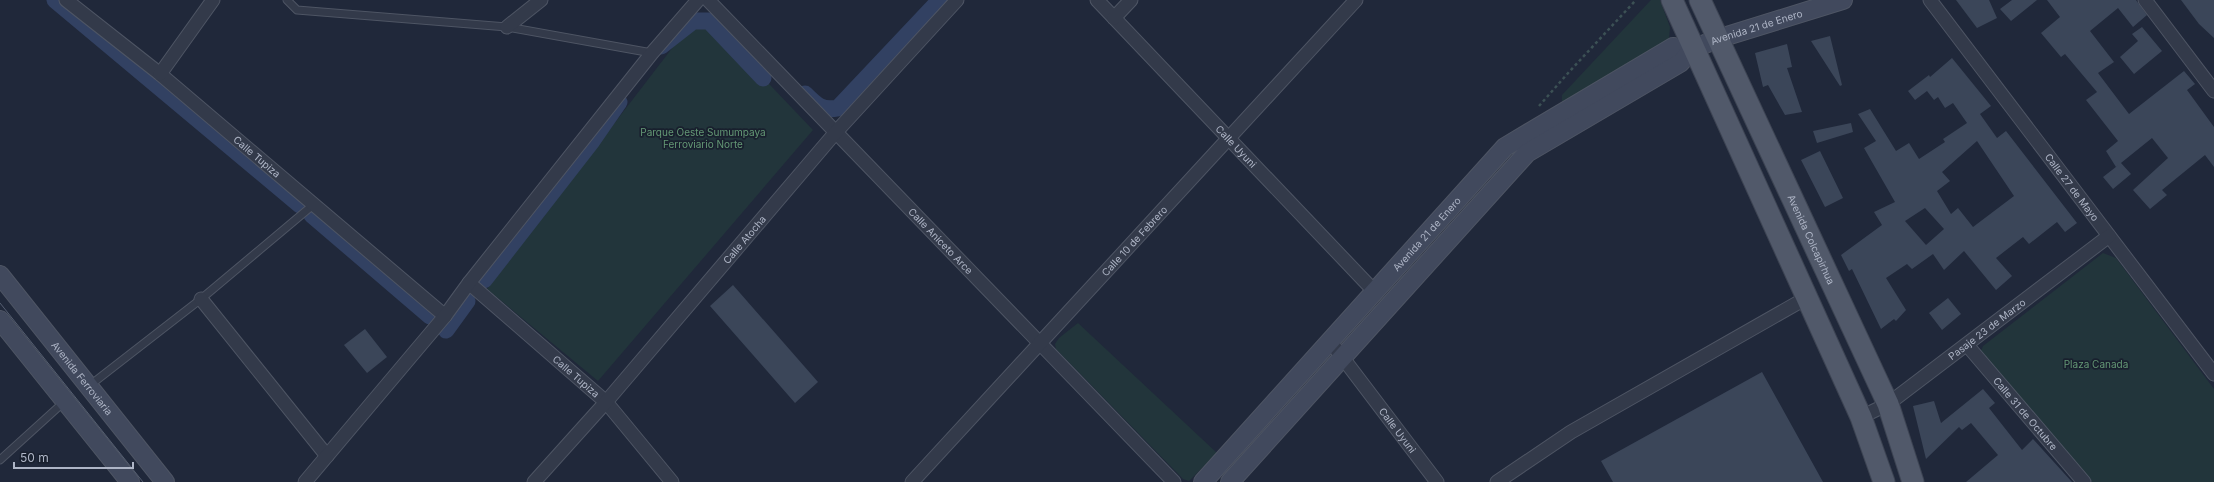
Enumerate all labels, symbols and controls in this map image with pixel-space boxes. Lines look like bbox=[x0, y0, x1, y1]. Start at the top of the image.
street label: Avenida 21 de Enero bbox=[1709, 7, 1804, 47]
street label: Calle Uyuni bbox=[1213, 123, 1259, 170]
park label: Parque Oeste Sumumpaya Ferroviario Norte bbox=[640, 126, 766, 150]
street label: Calle Tupiza bbox=[231, 133, 283, 180]
street label: Calle 27 de Mayo bbox=[2043, 151, 2102, 223]
street label: Avenida Colcapirhua bbox=[1785, 193, 1837, 286]
street label: Avenida 21 de Enero bbox=[1390, 194, 1463, 273]
street label: Calle 10 de Febrero bbox=[1099, 203, 1169, 278]
street label: Calle Aniceto Arce bbox=[906, 205, 976, 277]
street label: Calle Atocha bbox=[720, 213, 768, 266]
street label: Pasaje 23 de Marzo bbox=[1946, 296, 2028, 362]
street label: Avenida Ferroviaria bbox=[49, 339, 115, 417]
street label: Calle Tupiza bbox=[550, 353, 602, 400]
park label: Plaza Canada bbox=[2064, 358, 2128, 370]
street label: Calle 31 de Octubre bbox=[1991, 374, 2060, 453]
street label: Calle Uyuni bbox=[1377, 405, 1419, 455]
scale bar bbox=[14, 444, 133, 470]
text: 50 m bbox=[20, 450, 49, 465]

